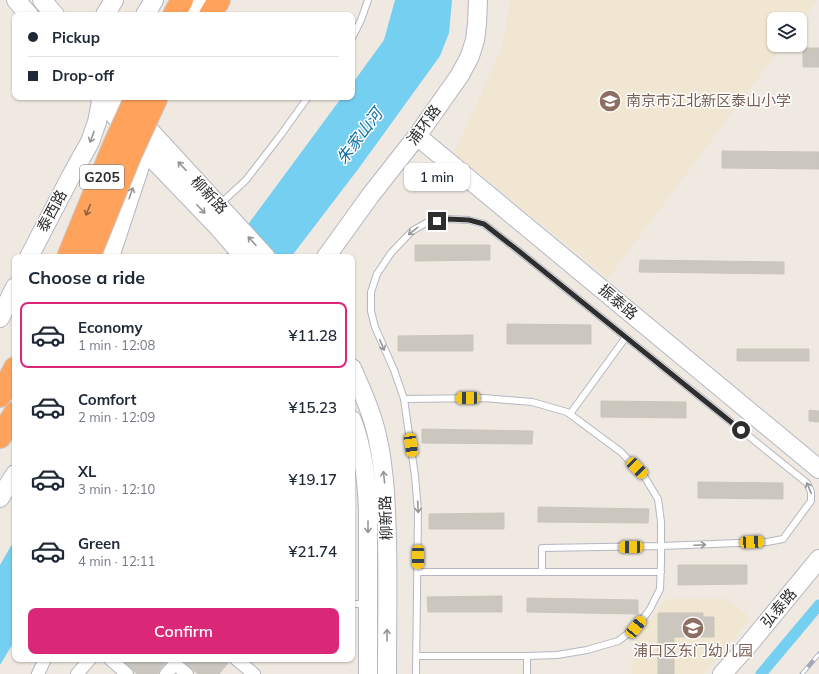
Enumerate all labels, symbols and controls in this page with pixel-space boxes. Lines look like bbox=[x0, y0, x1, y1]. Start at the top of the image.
map controls bbox=[767, 12, 807, 52]
button: layers bbox=[767, 12, 807, 52]
text: Pickup bbox=[52, 28, 100, 47]
text: Drop-off bbox=[52, 66, 114, 85]
school or university icon: 南京市江北新区泰山小学 bbox=[597, 88, 623, 114]
place label: 南京市江北新区泰山小学 bbox=[626, 91, 791, 110]
street label: 浦环路 bbox=[403, 101, 445, 148]
water label: 朱家山河 bbox=[332, 102, 388, 168]
one-way arrow bbox=[88, 130, 95, 143]
one-way arrow bbox=[177, 161, 187, 171]
callout: 1 min bbox=[404, 163, 470, 191]
road number: G205 bbox=[80, 165, 124, 189]
text: 1 min bbox=[420, 169, 454, 185]
street label: 柳新路 bbox=[187, 172, 232, 218]
street label: 泰西路 bbox=[33, 186, 71, 235]
one-way arrow bbox=[127, 188, 135, 200]
one-way arrow bbox=[84, 204, 91, 216]
one-way arrow bbox=[196, 204, 206, 214]
route end bbox=[428, 212, 446, 230]
one-way arrow bbox=[408, 227, 419, 235]
one-way arrow bbox=[247, 236, 257, 246]
text: Choose a ride bbox=[28, 266, 145, 289]
street label: 振泰路 bbox=[595, 280, 642, 323]
icon: car bbox=[30, 317, 66, 353]
text: Economy bbox=[78, 318, 143, 337]
text: ¥11.28 bbox=[288, 326, 337, 345]
text: 1 min · 12:08 bbox=[78, 337, 155, 353]
one-way arrow bbox=[379, 338, 386, 350]
icon: car bbox=[30, 389, 66, 425]
text: Comfort bbox=[78, 390, 136, 409]
car bbox=[456, 392, 480, 404]
text: ¥15.23 bbox=[288, 398, 337, 417]
text: 2 min · 12:09 bbox=[78, 409, 155, 425]
route start bbox=[732, 421, 750, 439]
car bbox=[403, 432, 419, 458]
car bbox=[624, 455, 650, 481]
icon: car bbox=[30, 461, 66, 497]
text: XL bbox=[78, 462, 96, 481]
text: ¥19.17 bbox=[288, 470, 337, 489]
one-way arrow bbox=[380, 471, 388, 484]
text: 3 min · 12:10 bbox=[78, 481, 155, 497]
one-way arrow bbox=[804, 483, 812, 495]
street label: 柳新路 bbox=[375, 495, 396, 541]
one-way arrow bbox=[414, 500, 421, 513]
one-way arrow bbox=[364, 520, 372, 533]
icon: car bbox=[30, 533, 66, 569]
text: Green bbox=[78, 534, 120, 553]
car bbox=[740, 535, 764, 549]
car bbox=[619, 541, 643, 553]
one-way arrow bbox=[693, 541, 706, 548]
text: ¥21.74 bbox=[288, 542, 337, 561]
car bbox=[412, 545, 424, 569]
text: 4 min · 12:11 bbox=[78, 553, 155, 569]
street label: 弘泰路 bbox=[757, 584, 800, 631]
button: Confirm bbox=[28, 608, 339, 654]
car bbox=[624, 614, 648, 640]
school or university icon: 浦口区东门幼儿园 bbox=[680, 615, 706, 641]
one-way arrow bbox=[383, 629, 391, 642]
place label: 浦口区东门幼儿园 bbox=[633, 641, 753, 660]

